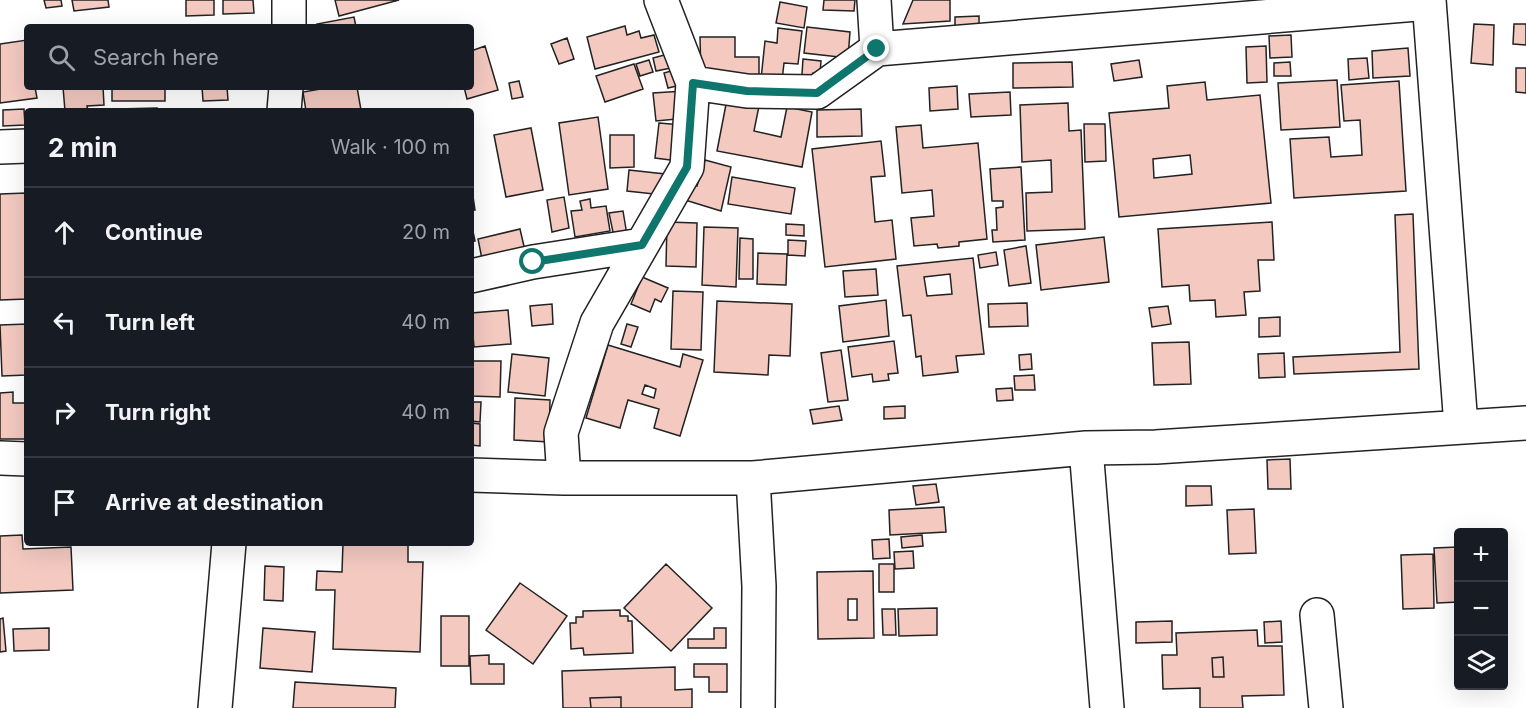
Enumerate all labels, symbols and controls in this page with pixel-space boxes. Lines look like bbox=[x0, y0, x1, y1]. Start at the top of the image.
search box bbox=[24, 24, 474, 90]
route end bbox=[863, 35, 889, 61]
icon: search bbox=[45, 41, 78, 74]
text: Search here bbox=[93, 44, 219, 70]
text: 2 min bbox=[48, 132, 118, 163]
text: Walk · 100 m bbox=[331, 135, 450, 159]
icon: ahead bbox=[48, 216, 81, 249]
text: Continue bbox=[105, 219, 203, 245]
text: 20 m bbox=[402, 220, 450, 244]
route start bbox=[519, 248, 545, 274]
icon: left bbox=[48, 306, 81, 339]
text: Turn left bbox=[105, 309, 195, 335]
text: 40 m bbox=[401, 310, 450, 334]
icon: right bbox=[48, 396, 81, 429]
text: Turn right bbox=[105, 399, 211, 425]
text: 40 m bbox=[401, 400, 450, 424]
icon: arrive bbox=[48, 486, 81, 519]
text: Arrive at destination bbox=[105, 489, 324, 515]
map controls bbox=[1454, 528, 1508, 690]
button: + bbox=[1454, 528, 1508, 582]
button: − bbox=[1454, 582, 1508, 636]
button: layers bbox=[1454, 636, 1508, 690]

